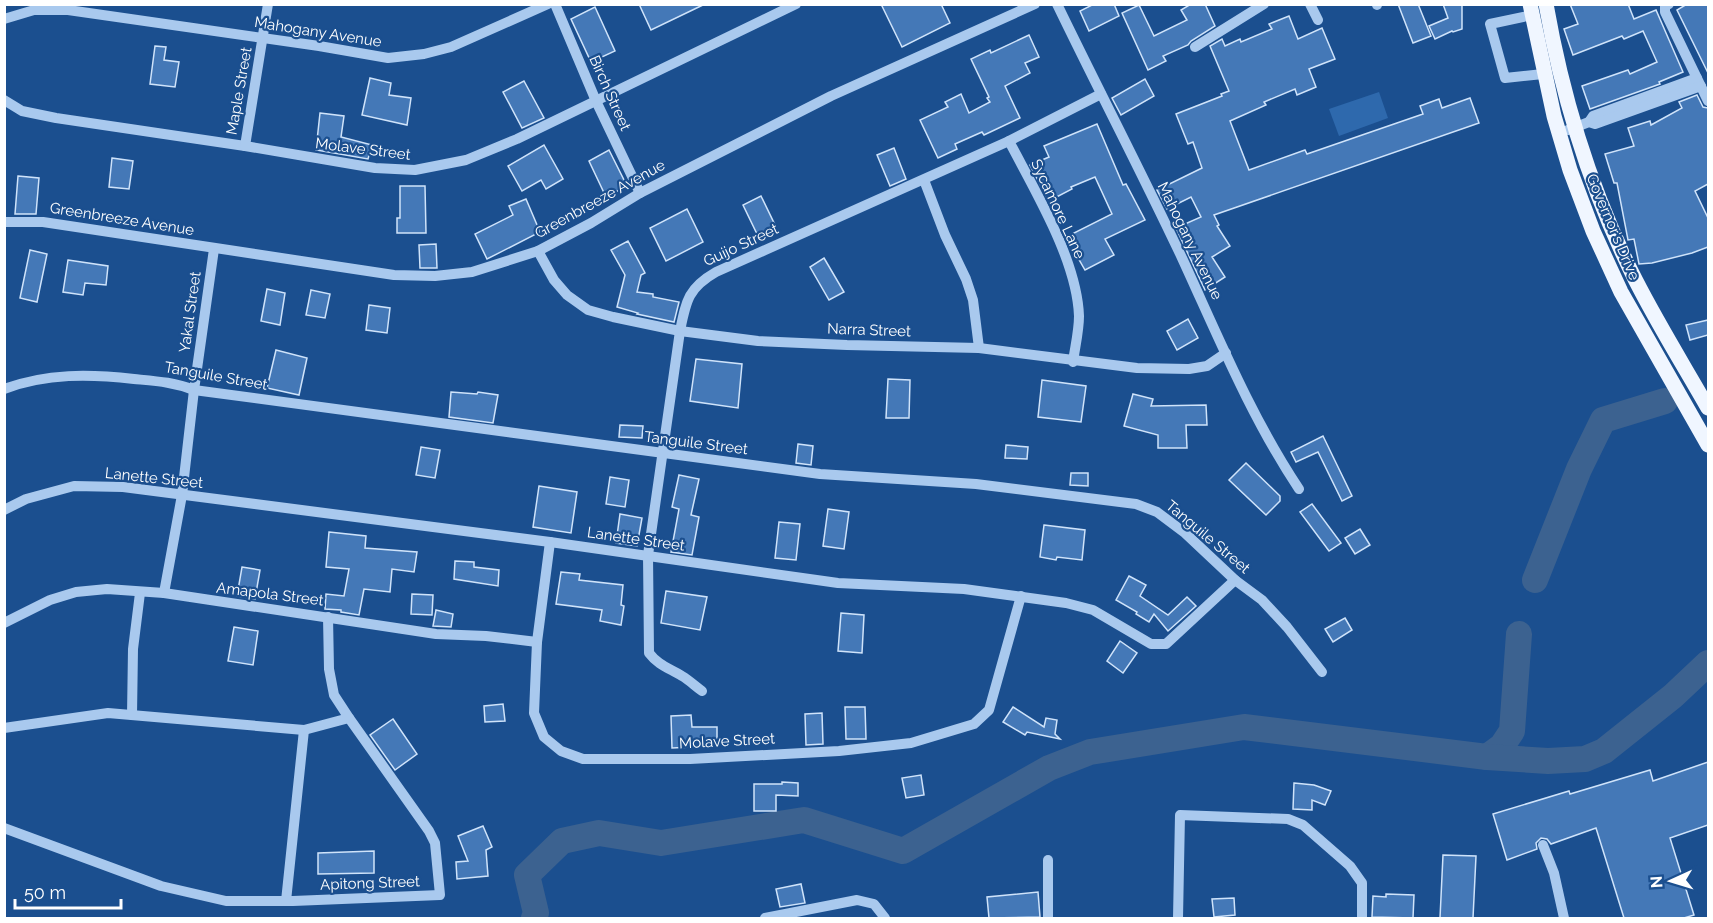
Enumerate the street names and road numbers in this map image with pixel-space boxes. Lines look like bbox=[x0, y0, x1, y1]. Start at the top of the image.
street label: Mahogany Avenue bbox=[253, 13, 383, 51]
street label: Maple Street bbox=[222, 46, 256, 136]
street label: Birch Street bbox=[585, 52, 635, 134]
street label: Molave Street bbox=[314, 134, 412, 164]
street label: Greenbreeze Avenue bbox=[532, 156, 668, 242]
street label: Sycamore Lane bbox=[1027, 156, 1089, 262]
street label: Governor's Drive bbox=[1582, 171, 1644, 283]
street label: Mahogany Avenue bbox=[1154, 179, 1226, 303]
street label: Greenbreeze Avenue bbox=[49, 199, 196, 239]
street label: Guijo Street bbox=[701, 220, 781, 270]
street label: Yakal Street bbox=[175, 270, 205, 354]
street label: Narra Street bbox=[827, 320, 911, 340]
street label: Tanguile Street bbox=[163, 358, 269, 394]
street label: Tanguile Street bbox=[643, 428, 749, 458]
street label: Lanette Street bbox=[104, 464, 204, 492]
street label: Tanguile Street bbox=[1162, 497, 1254, 577]
street label: Lanette Street bbox=[586, 523, 686, 555]
street label: Amapola Street bbox=[215, 578, 325, 610]
street label: Molave Street bbox=[679, 730, 775, 752]
street label: Apitong Street bbox=[320, 872, 420, 894]

